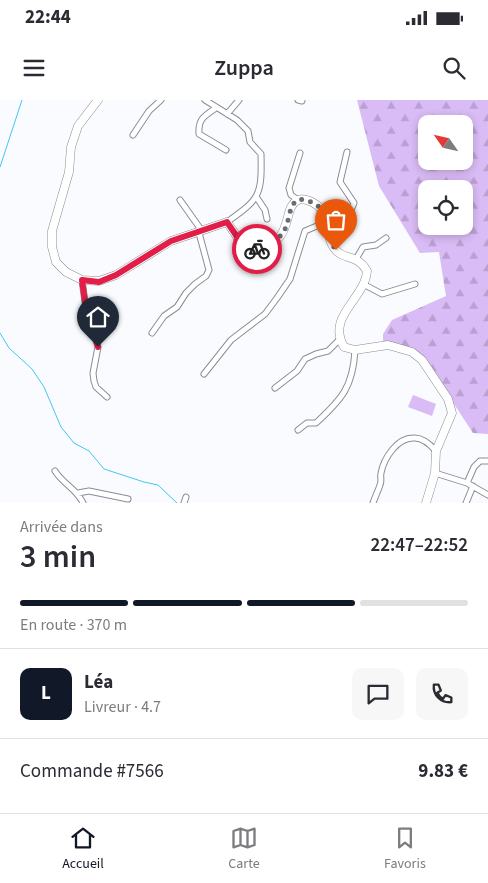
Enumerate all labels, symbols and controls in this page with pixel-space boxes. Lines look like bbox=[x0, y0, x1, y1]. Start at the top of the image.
text: 22:44 bbox=[25, 4, 71, 31]
text: Zuppa bbox=[214, 52, 274, 84]
icon: menu bbox=[20, 54, 48, 82]
icon: search bbox=[440, 54, 468, 82]
north arrow bbox=[418, 115, 472, 170]
map controls bbox=[418, 115, 473, 235]
button: locate bbox=[418, 180, 473, 235]
pin bbox=[315, 199, 357, 250]
icon: bag bbox=[322, 206, 350, 234]
courier bbox=[232, 224, 282, 274]
icon: bike bbox=[243, 235, 271, 263]
pin bbox=[77, 296, 119, 347]
icon: home bbox=[84, 303, 112, 331]
text: Arrivée dans bbox=[20, 516, 103, 538]
text: 22:47–22:52 bbox=[370, 532, 468, 559]
text: 3 min bbox=[20, 534, 96, 580]
text: En route · 370 m bbox=[20, 614, 127, 636]
button: chat bbox=[352, 668, 404, 720]
button: phone bbox=[416, 668, 468, 720]
text: Léa bbox=[84, 669, 113, 696]
text: L bbox=[41, 680, 51, 707]
text: Livreur · 4.7 bbox=[84, 696, 161, 718]
text: Commande #7566 bbox=[20, 758, 164, 785]
text: 9.83 € bbox=[418, 758, 468, 785]
tab: Accueil bbox=[62, 824, 104, 874]
tab: Carte bbox=[228, 824, 260, 874]
tab: Favoris bbox=[384, 824, 426, 874]

